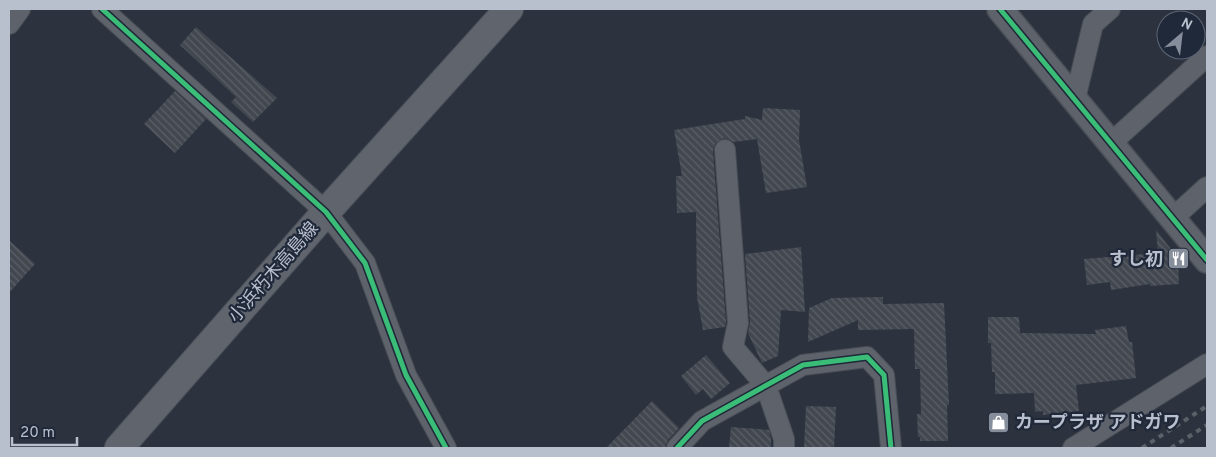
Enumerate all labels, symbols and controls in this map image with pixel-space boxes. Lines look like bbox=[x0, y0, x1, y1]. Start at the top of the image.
north arrow bbox=[1156, 10, 1206, 60]
text: N bbox=[1178, 15, 1195, 35]
street label: 小浜朽木高島線 bbox=[224, 218, 324, 328]
restaurant icon: すし初 bbox=[1167, 247, 1191, 271]
place label: すし初 bbox=[1109, 249, 1163, 272]
shop icon: カープラザ アドガワ bbox=[987, 410, 1011, 434]
place label: カープラザ アドガワ bbox=[1015, 412, 1180, 435]
scale bar bbox=[12, 414, 78, 446]
text: 20 m bbox=[20, 424, 55, 443]

